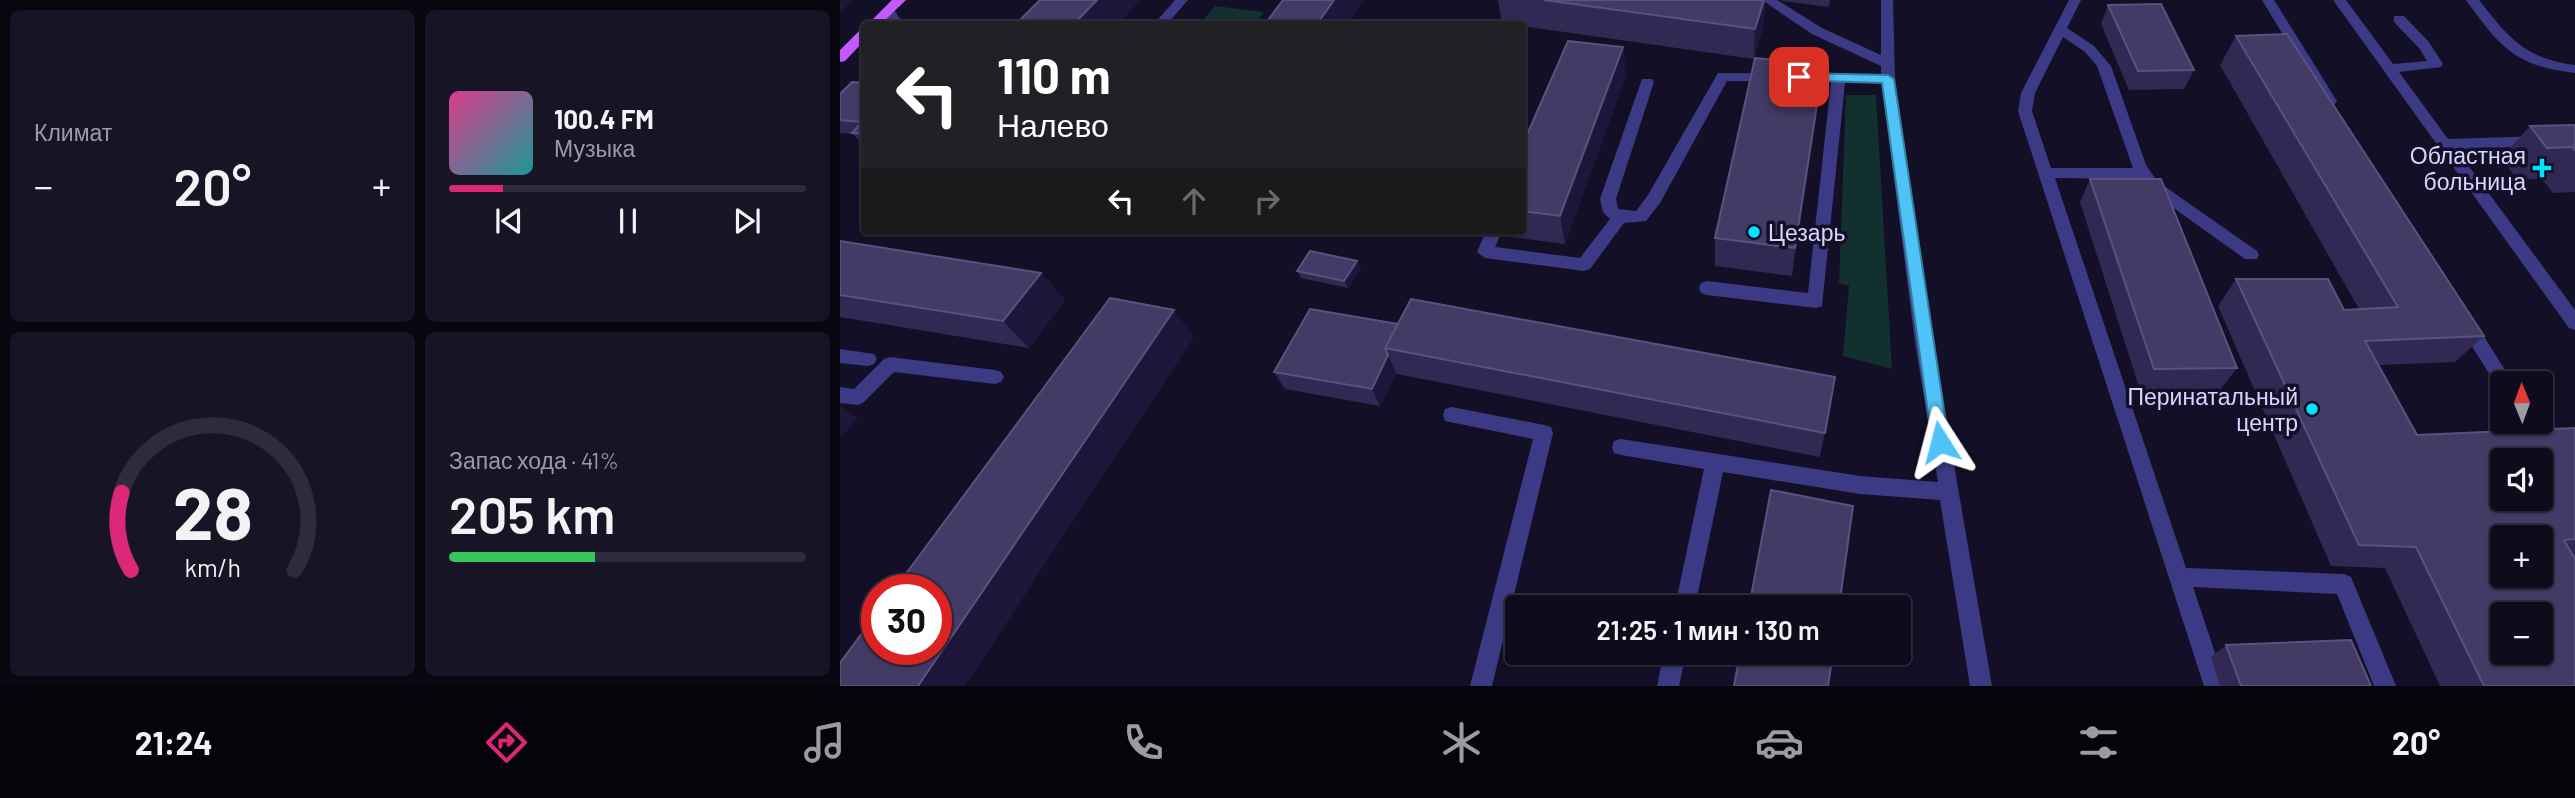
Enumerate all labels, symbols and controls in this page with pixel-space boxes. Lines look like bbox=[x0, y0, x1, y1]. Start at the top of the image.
text: 110 m bbox=[997, 45, 1111, 104]
pin bbox=[1769, 47, 1829, 107]
icon: left bbox=[882, 49, 973, 140]
icon: arrive bbox=[1780, 58, 1818, 96]
text: 100.4 FM bbox=[554, 103, 654, 134]
text: Налево bbox=[997, 105, 1109, 143]
text: Климат bbox=[34, 118, 112, 146]
text: Музыка bbox=[554, 134, 635, 162]
place label: Областная больница bbox=[2410, 141, 2526, 195]
text: 20° bbox=[174, 154, 251, 216]
marker: Областная больница bbox=[2532, 158, 2552, 178]
text: − bbox=[34, 162, 53, 208]
text: + bbox=[372, 162, 391, 208]
icon: left bbox=[1102, 182, 1140, 220]
icon: ahead bbox=[1175, 182, 1213, 220]
icon: right bbox=[1248, 182, 1286, 220]
icon: previous bbox=[490, 202, 528, 240]
icon: pause bbox=[609, 202, 647, 240]
icon: next bbox=[728, 202, 766, 240]
place label: Цезарь bbox=[1768, 218, 1845, 246]
marker: Цезарь bbox=[1746, 224, 1762, 240]
north arrow bbox=[2490, 371, 2553, 434]
map controls bbox=[2490, 371, 2553, 665]
place label: Перинатальный центр bbox=[2127, 382, 2298, 436]
marker: Перинатальный центр bbox=[2304, 401, 2320, 417]
position arrow bbox=[1903, 405, 1977, 479]
text: Запас хода · 41% bbox=[449, 446, 619, 474]
button: sound bbox=[2490, 448, 2553, 511]
text: 28 bbox=[172, 467, 253, 555]
text: 205 km bbox=[449, 482, 615, 544]
button: + bbox=[2490, 525, 2553, 588]
text: km/h bbox=[184, 552, 241, 582]
speed limit sign: 30 bbox=[861, 574, 952, 665]
button: − bbox=[2490, 602, 2553, 665]
text: 21:25 · 1 мин · 130 m bbox=[1597, 614, 1819, 645]
icon: directions bbox=[482, 718, 531, 767]
icon: music bbox=[800, 718, 849, 767]
icon: phone bbox=[1119, 718, 1168, 767]
icon: climate bbox=[1437, 718, 1486, 767]
icon: car bbox=[1755, 718, 1804, 767]
icon: filters bbox=[2074, 718, 2123, 767]
text: 21:24 bbox=[135, 723, 213, 761]
text: 20° bbox=[2392, 723, 2440, 761]

